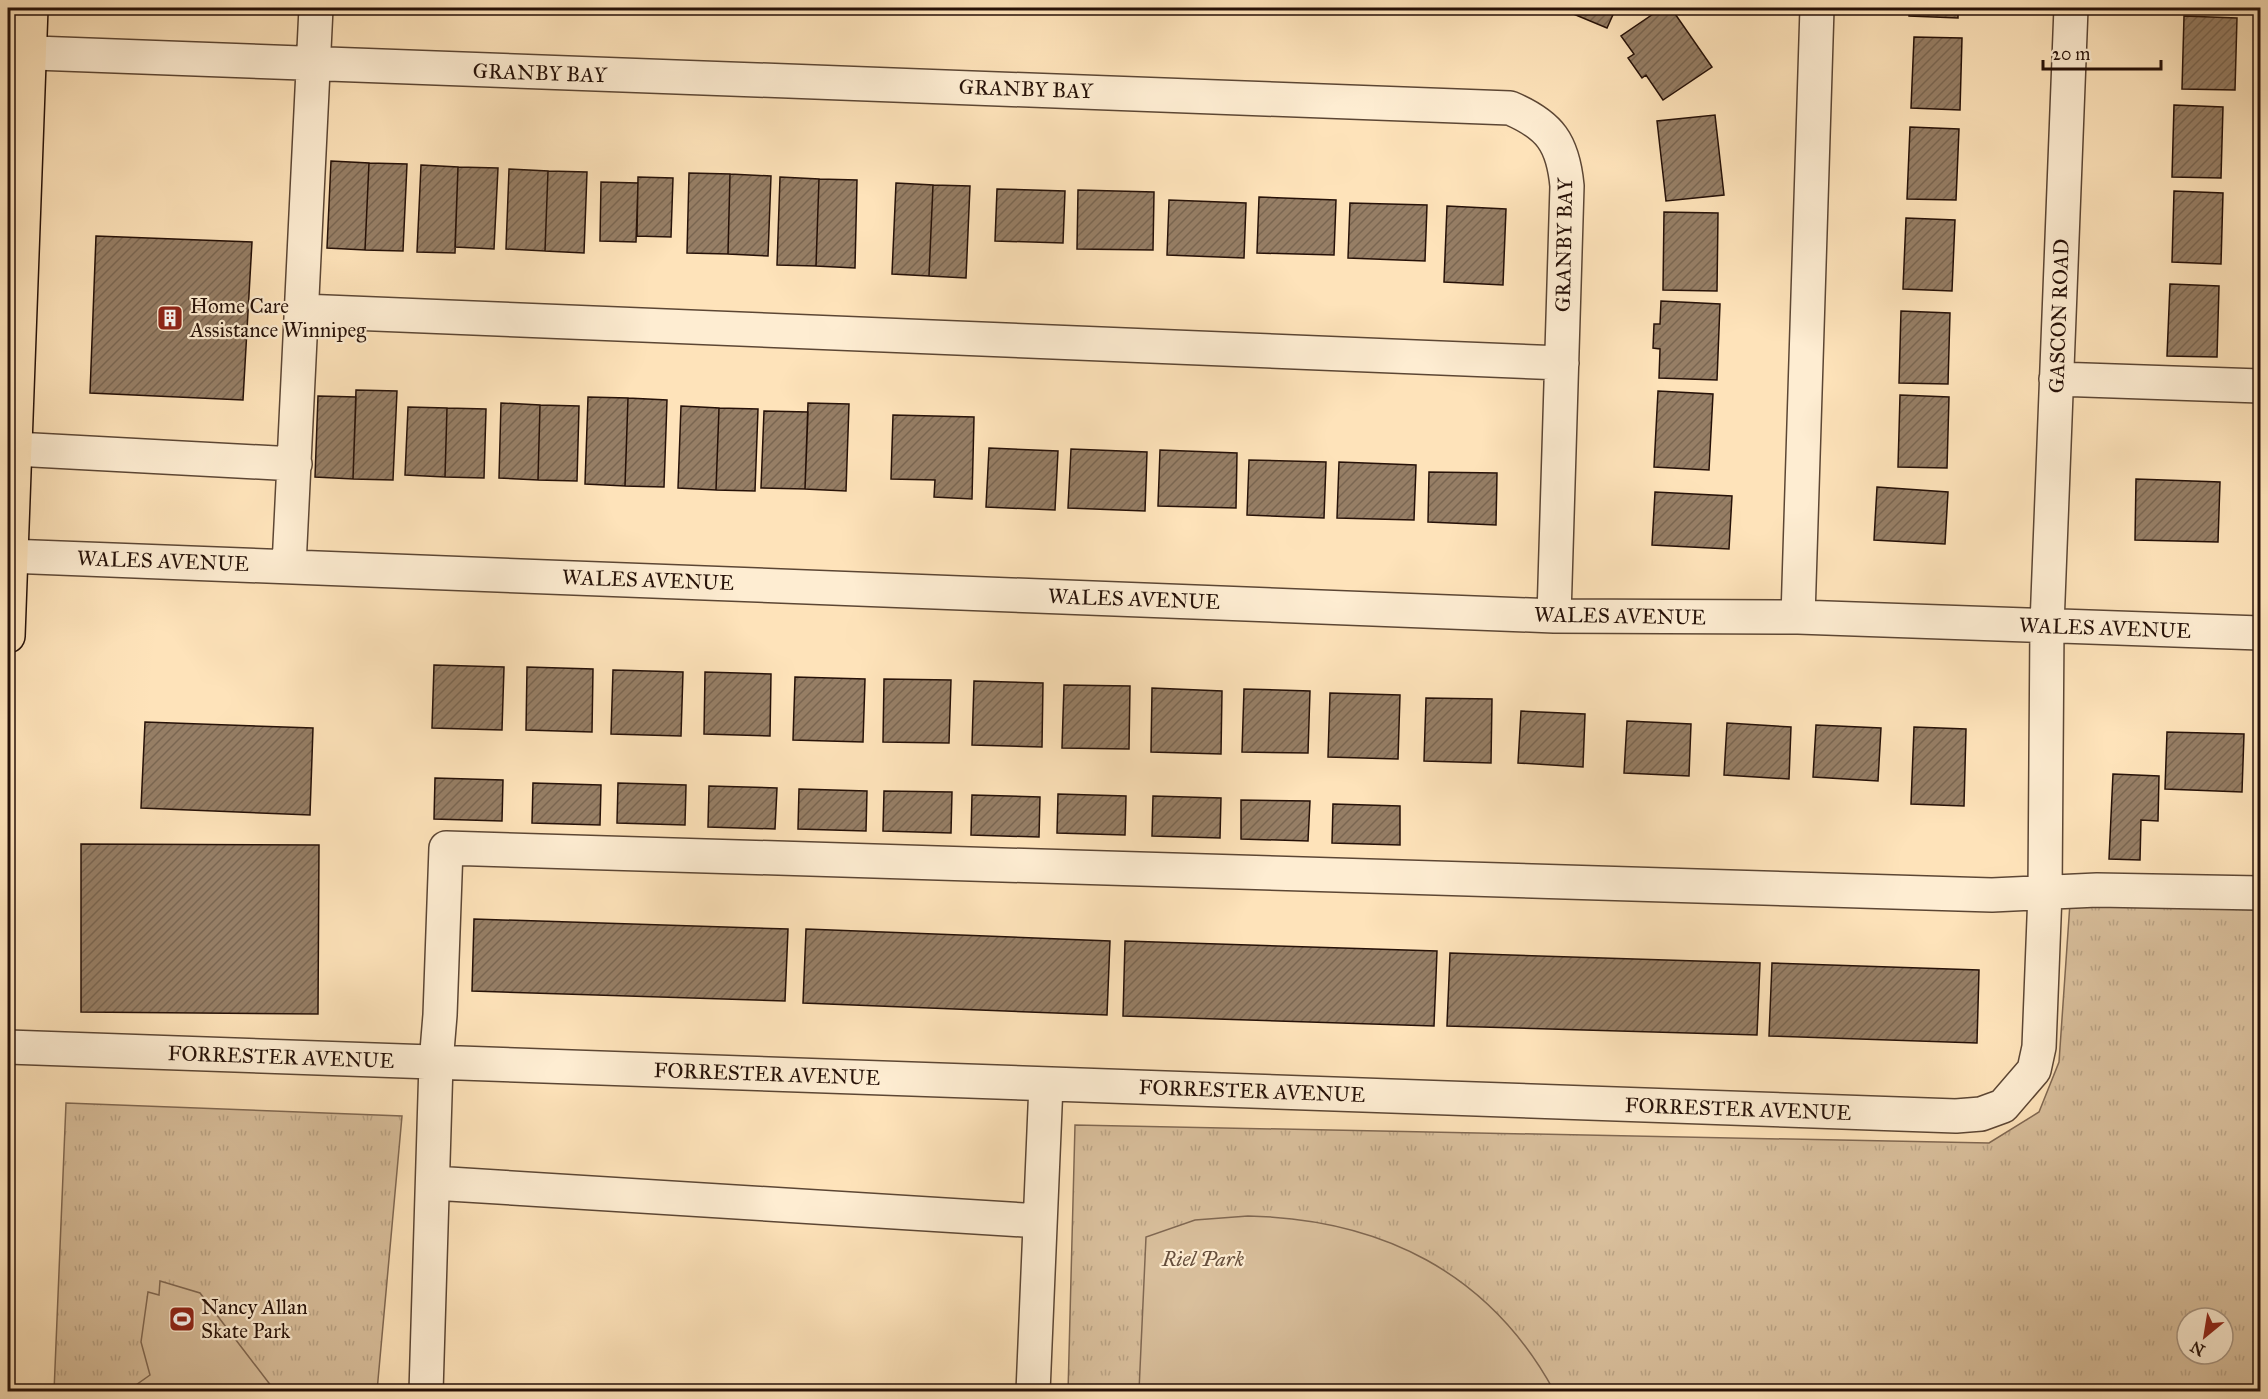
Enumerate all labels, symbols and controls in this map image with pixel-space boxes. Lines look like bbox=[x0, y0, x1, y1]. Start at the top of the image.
scale bar bbox=[2043, 33, 2162, 71]
text: 20 m bbox=[2052, 43, 2090, 65]
street label: GRANBY BAY bbox=[472, 58, 608, 88]
street label: GRANBY BAY bbox=[958, 74, 1094, 104]
street label: GRANBY BAY bbox=[1550, 177, 1578, 312]
street label: GASCON ROAD bbox=[2043, 238, 2075, 394]
place label: Home Care Assistance Winnipeg bbox=[189, 293, 366, 343]
building icon: Home Care Assistance Winnipeg bbox=[155, 303, 185, 333]
street label: WALES AVENUE bbox=[77, 545, 249, 577]
street label: WALES AVENUE bbox=[562, 564, 734, 596]
street label: WALES AVENUE bbox=[1048, 583, 1220, 615]
street label: WALES AVENUE bbox=[1534, 602, 1706, 630]
street label: WALES AVENUE bbox=[2019, 612, 2191, 644]
street label: FORRESTER AVENUE bbox=[167, 1040, 395, 1074]
street label: FORRESTER AVENUE bbox=[653, 1057, 881, 1091]
street label: FORRESTER AVENUE bbox=[1138, 1074, 1366, 1108]
street label: FORRESTER AVENUE bbox=[1624, 1092, 1852, 1126]
park label: Riel Park bbox=[1161, 1246, 1245, 1272]
place label: Nancy Allan Skate Park bbox=[201, 1294, 308, 1344]
sports icon: Nancy Allan Skate Park bbox=[167, 1304, 197, 1334]
north arrow bbox=[2175, 1306, 2235, 1366]
text: N bbox=[2187, 1337, 2208, 1360]

